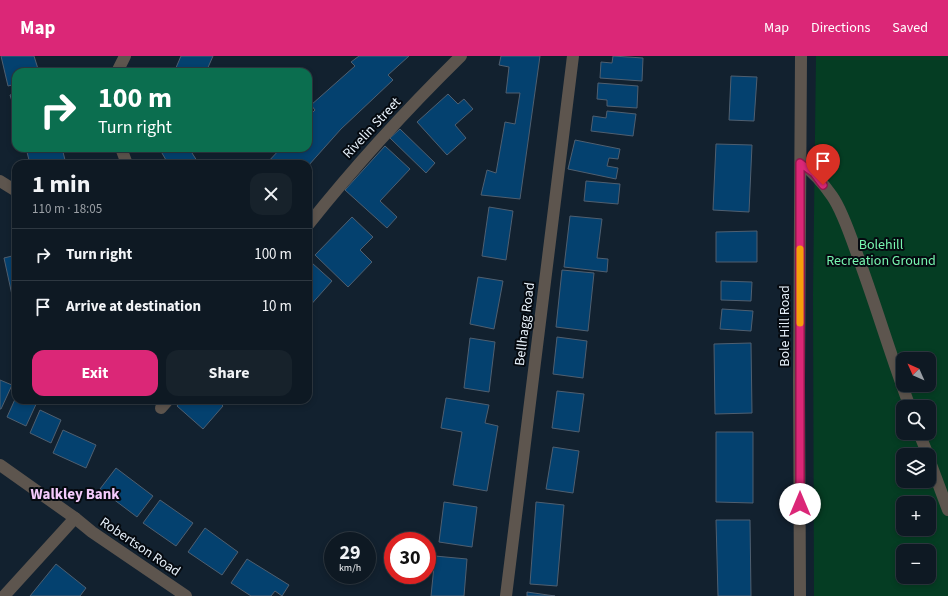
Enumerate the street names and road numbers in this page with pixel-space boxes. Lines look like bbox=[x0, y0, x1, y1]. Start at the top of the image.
street label: Rivelin Street bbox=[338, 93, 406, 163]
street label: Bellhagg Road bbox=[510, 281, 540, 367]
street label: Bole Hill Road bbox=[775, 285, 795, 367]
street label: Robertson Road bbox=[96, 513, 184, 581]

